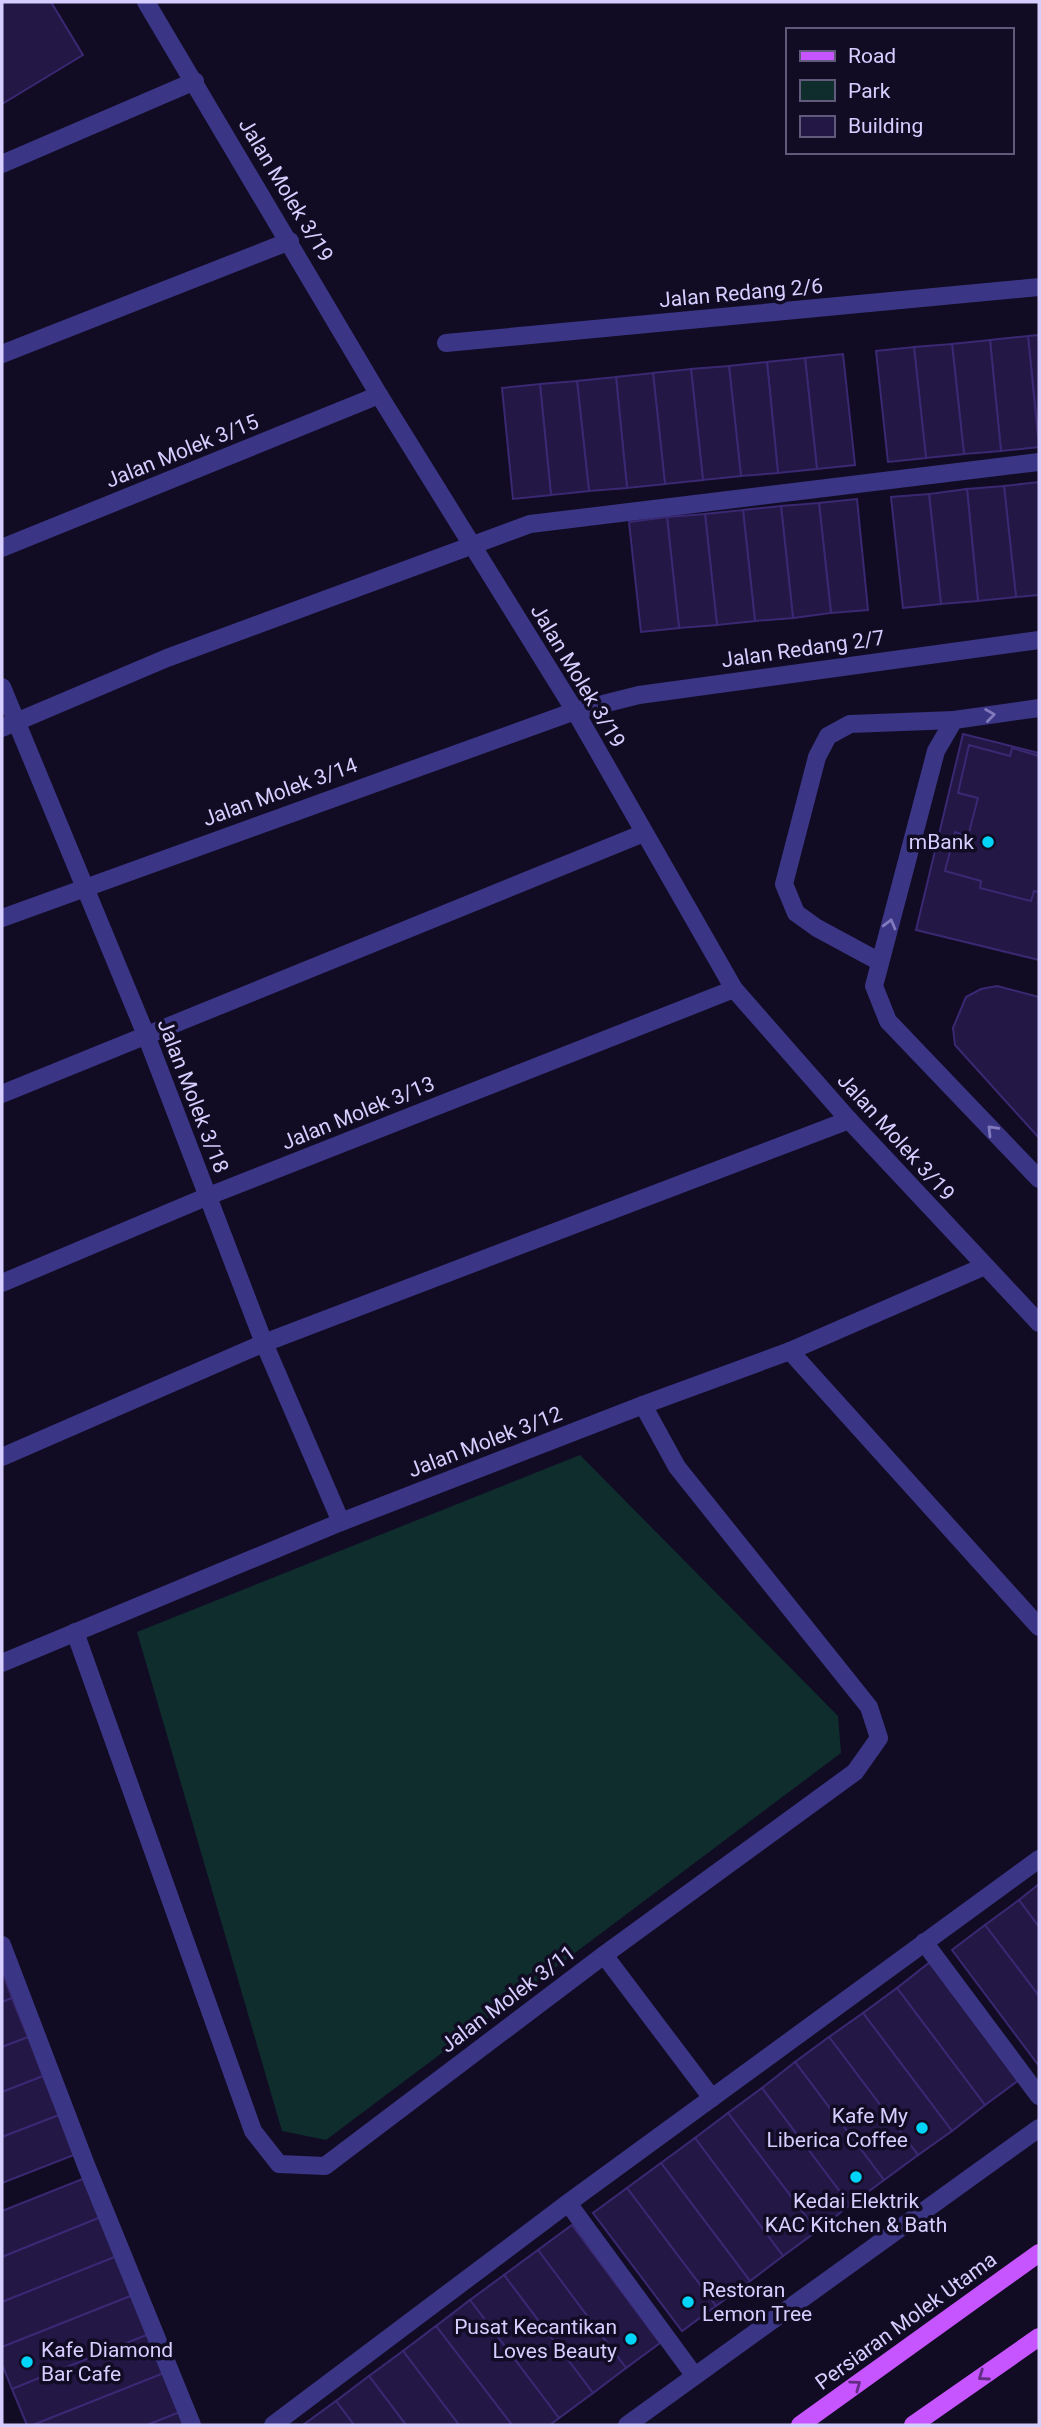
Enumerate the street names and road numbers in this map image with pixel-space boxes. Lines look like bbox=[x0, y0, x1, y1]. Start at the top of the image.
street label: Jalan Molek 3/19 bbox=[234, 114, 338, 266]
street label: Jalan Redang 2/6 bbox=[658, 274, 824, 312]
street label: Jalan Molek 3/15 bbox=[102, 409, 262, 493]
street label: Jalan Molek 3/19 bbox=[526, 600, 630, 752]
street label: Jalan Redang 2/7 bbox=[720, 626, 886, 672]
street label: Jalan Molek 3/14 bbox=[199, 753, 361, 831]
street label: Jalan Molek 3/18 bbox=[153, 1016, 233, 1176]
street label: Jalan Molek 3/19 bbox=[833, 1068, 959, 1206]
street label: Jalan Molek 3/13 bbox=[278, 1071, 438, 1155]
street label: Jalan Molek 3/12 bbox=[405, 1402, 565, 1482]
street label: Jalan Molek 3/11 bbox=[436, 1940, 580, 2058]
street label: Persiaran Molek Utama bbox=[811, 2247, 1001, 2395]

